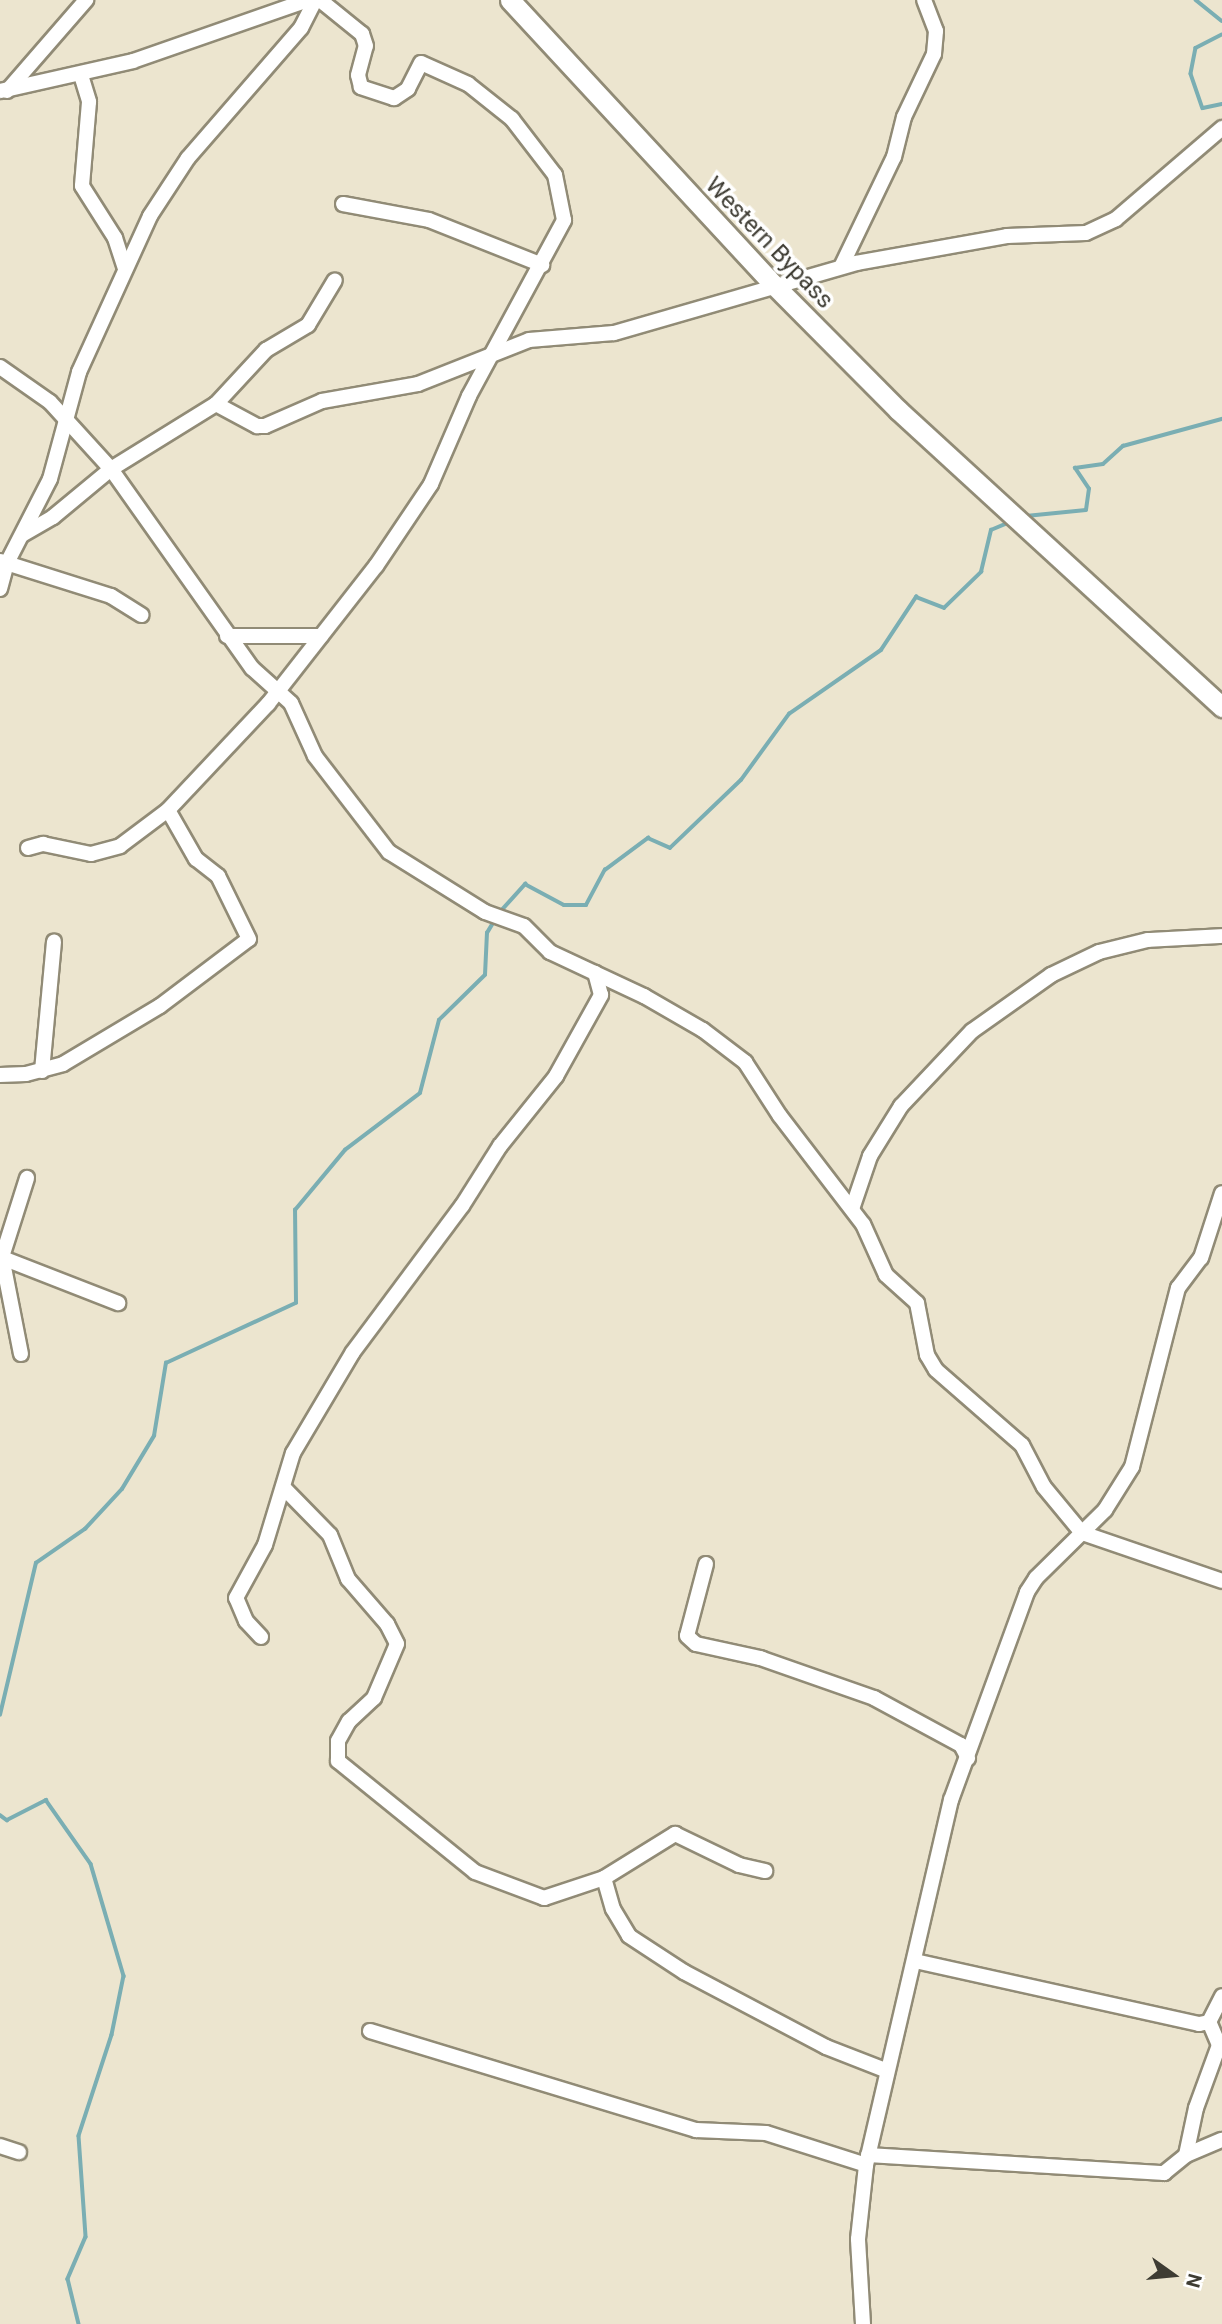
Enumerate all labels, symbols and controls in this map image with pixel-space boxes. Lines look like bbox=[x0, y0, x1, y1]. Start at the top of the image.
street label: Western Bypass bbox=[699, 171, 839, 315]
north arrow bbox=[1138, 2240, 1208, 2310]
text: N bbox=[1181, 2271, 1207, 2290]

